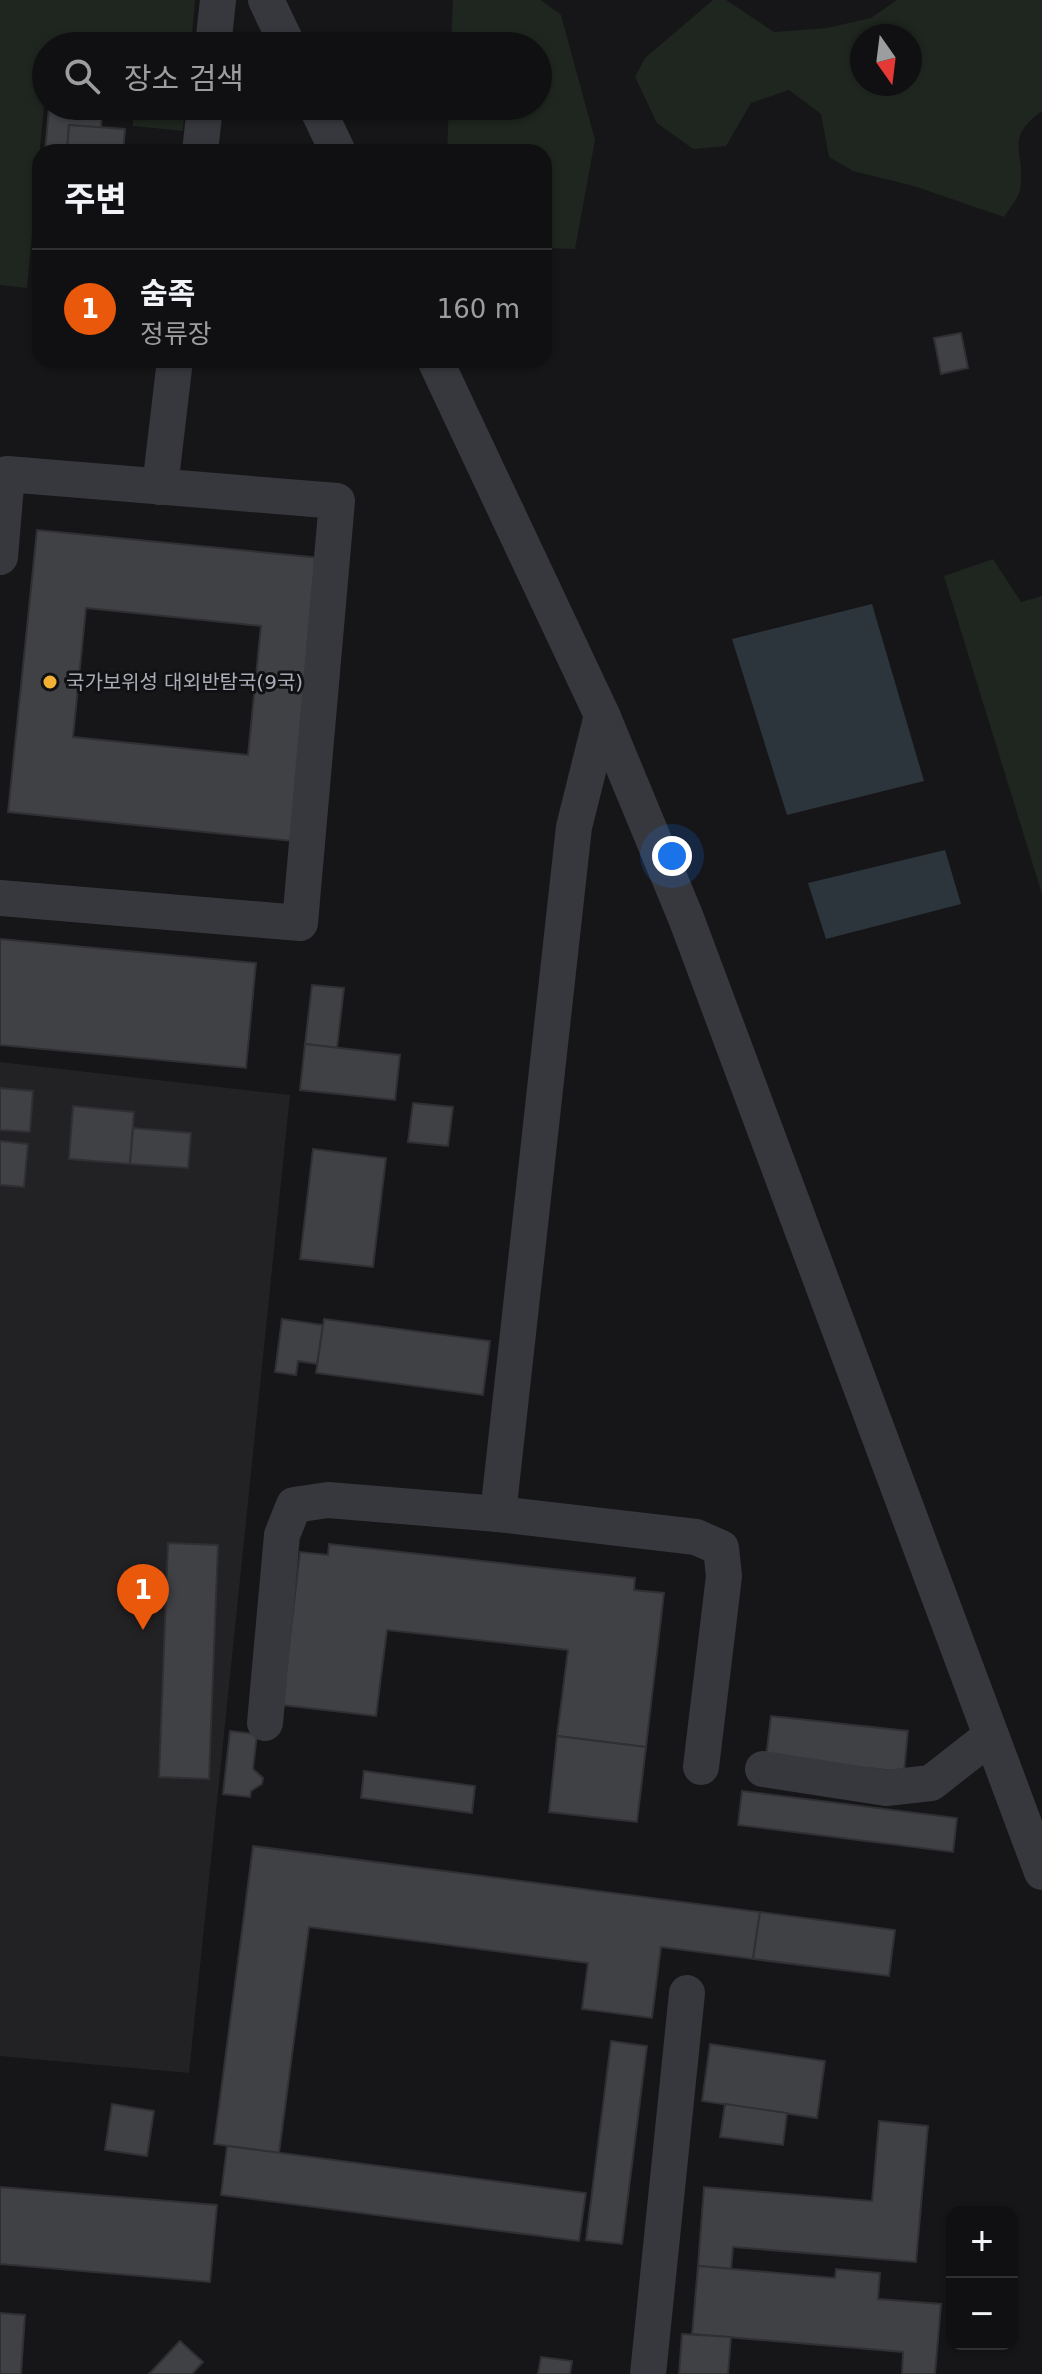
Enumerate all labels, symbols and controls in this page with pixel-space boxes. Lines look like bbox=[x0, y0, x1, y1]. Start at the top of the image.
north arrow bbox=[850, 24, 922, 96]
search box bbox=[32, 32, 552, 120]
icon: search bbox=[60, 54, 104, 98]
text: 장소 검색 bbox=[124, 61, 244, 96]
text: 주변 bbox=[64, 179, 127, 219]
text: 숨족 bbox=[140, 276, 195, 311]
text: 1 bbox=[81, 294, 99, 324]
text: 160 m bbox=[437, 294, 520, 324]
text: 정류장 bbox=[140, 319, 212, 349]
place label: 국가보위성 대외반탐국(9국) bbox=[66, 670, 303, 694]
marker: 국가보위성 대외반탐국(9국) bbox=[41, 673, 59, 691]
your location bbox=[652, 836, 692, 876]
pin: 1 bbox=[117, 1564, 169, 1630]
map controls bbox=[946, 2206, 1018, 2350]
button: + bbox=[946, 2206, 1018, 2278]
button: − bbox=[946, 2278, 1018, 2350]

